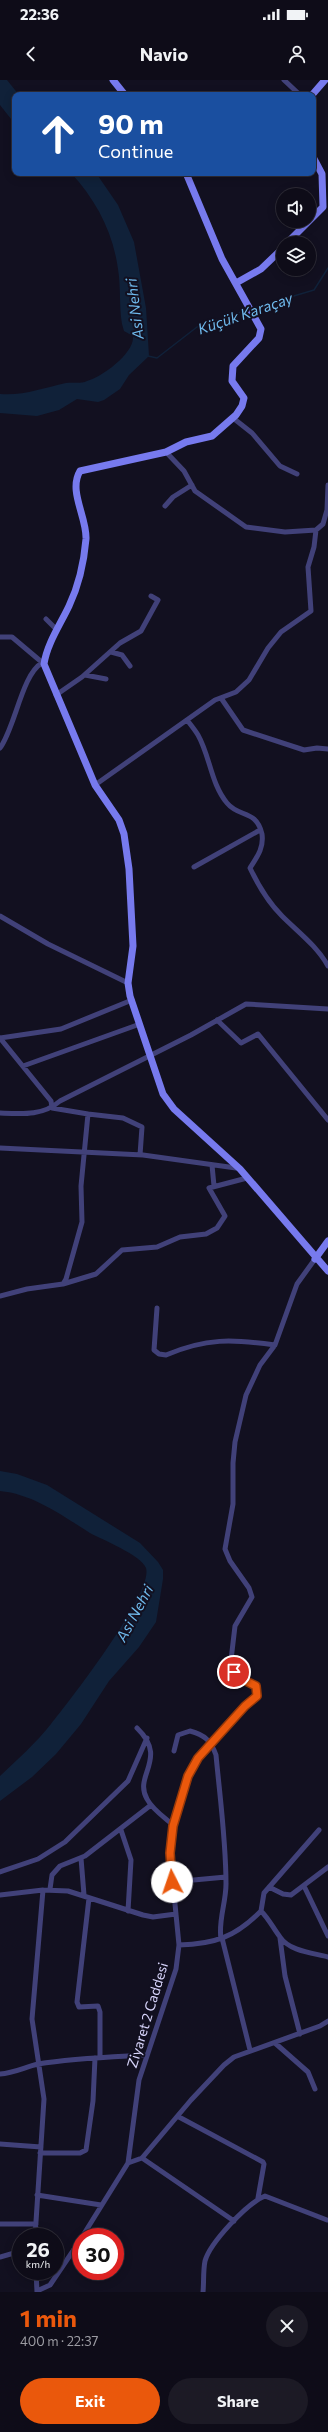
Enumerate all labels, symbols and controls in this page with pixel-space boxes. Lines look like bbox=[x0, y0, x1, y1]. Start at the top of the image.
text: 22:36 bbox=[20, 5, 59, 23]
icon: back bbox=[20, 43, 42, 65]
text: Navio bbox=[140, 43, 188, 65]
icon: person bbox=[286, 43, 308, 65]
text: 90 m bbox=[98, 106, 164, 140]
icon: ahead bbox=[32, 108, 84, 160]
text: Continue bbox=[98, 140, 173, 162]
map controls bbox=[276, 188, 316, 276]
button: sound bbox=[276, 188, 316, 228]
button: layers bbox=[276, 236, 316, 276]
water label: Asi Nehri bbox=[121, 276, 147, 342]
water label: Küçük Karaçay bbox=[195, 288, 296, 338]
water label: Asi Nehri bbox=[111, 1581, 157, 1645]
pin bbox=[217, 1655, 251, 1689]
icon: arrive bbox=[223, 1661, 245, 1683]
position arrow bbox=[151, 1861, 193, 1903]
street label: Ziyaret 2 Caddesi bbox=[123, 1960, 171, 2070]
speed limit sign: 30 bbox=[72, 2228, 124, 2280]
text: 26 bbox=[26, 2237, 50, 2261]
text: km/h bbox=[26, 2258, 50, 2270]
text: 1 min bbox=[20, 2303, 77, 2332]
button: close bbox=[266, 2305, 308, 2347]
text: 400 m · 22:37 bbox=[20, 2333, 98, 2349]
button: Exit bbox=[20, 2378, 160, 2424]
button: Share bbox=[168, 2378, 308, 2424]

